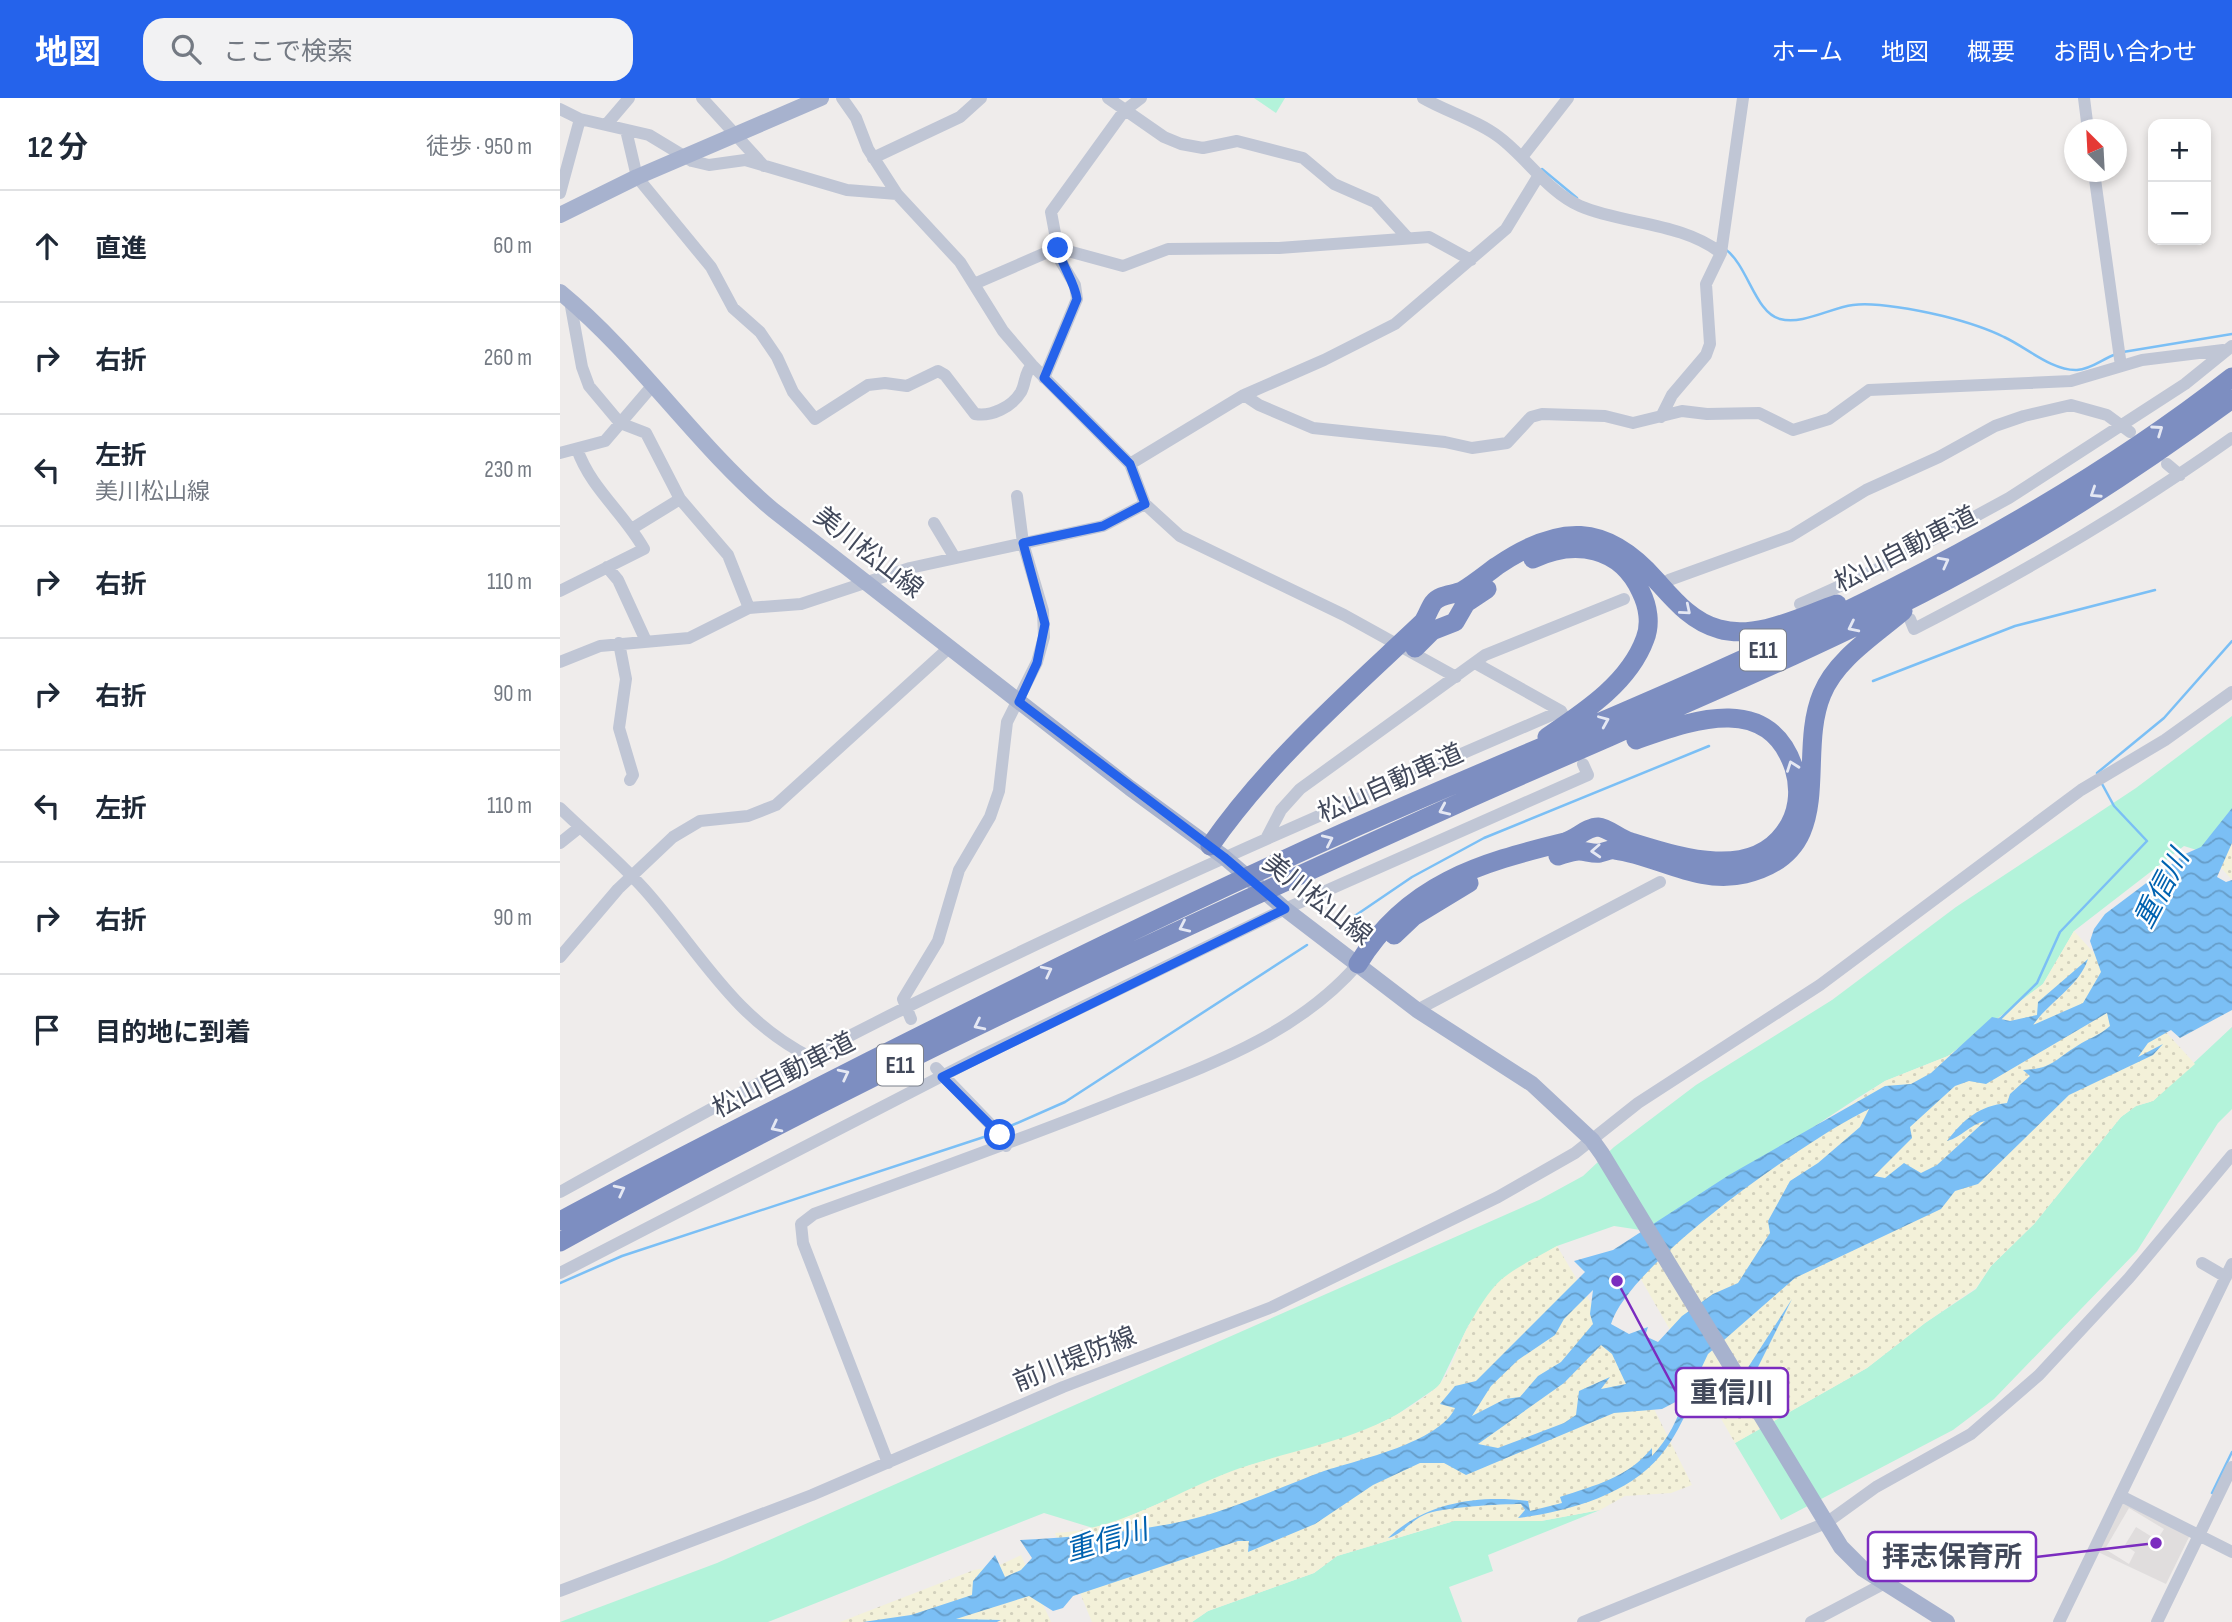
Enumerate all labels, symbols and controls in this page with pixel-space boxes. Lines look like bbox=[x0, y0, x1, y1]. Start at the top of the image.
search box bbox=[143, 18, 633, 81]
icon: search bbox=[167, 30, 205, 68]
text: 地図 bbox=[35, 33, 101, 73]
text: ここで検索 bbox=[223, 37, 353, 68]
text: ホーム bbox=[1772, 38, 1843, 67]
text: 地図 bbox=[1881, 38, 1929, 67]
text: 概要 bbox=[1967, 38, 2015, 67]
text: お問い合わせ bbox=[2053, 38, 2197, 67]
north arrow bbox=[2064, 119, 2127, 182]
map controls bbox=[2148, 119, 2211, 245]
button: + bbox=[2148, 119, 2211, 182]
text: 12 分 bbox=[28, 130, 88, 166]
text: 徒歩 · 950 m bbox=[426, 133, 532, 161]
button: − bbox=[2148, 182, 2211, 245]
icon: ahead bbox=[28, 227, 66, 265]
text: 60 m bbox=[493, 232, 532, 260]
route end bbox=[1042, 232, 1073, 263]
text: 直進 bbox=[95, 234, 147, 265]
icon: right bbox=[28, 339, 66, 377]
text: 260 m bbox=[484, 344, 532, 372]
text: 右折 bbox=[95, 346, 147, 377]
one-way arrow bbox=[2150, 426, 2163, 438]
text: 左折 bbox=[95, 441, 147, 472]
icon: left bbox=[28, 451, 66, 489]
text: 230 m bbox=[484, 456, 532, 484]
text: 美川松山線 bbox=[95, 478, 210, 506]
one-way arrow bbox=[2089, 484, 2102, 497]
street label: 美川松山線 bbox=[807, 501, 929, 605]
street label: 松山自動車道 bbox=[1829, 501, 1983, 599]
one-way arrow bbox=[1936, 557, 1949, 570]
icon: right bbox=[28, 563, 66, 601]
text: 110 m bbox=[487, 568, 532, 596]
text: 右折 bbox=[95, 570, 147, 601]
one-way arrow bbox=[1678, 602, 1691, 614]
one-way arrow bbox=[1848, 619, 1860, 633]
road number: E11 bbox=[1740, 630, 1786, 670]
icon: right bbox=[28, 675, 66, 713]
text: 90 m bbox=[493, 680, 532, 708]
text: 右折 bbox=[95, 682, 147, 713]
one-way arrow bbox=[1597, 715, 1610, 729]
street label: 松山自動車道 bbox=[1313, 738, 1469, 830]
one-way arrow bbox=[1786, 761, 1800, 773]
icon: left bbox=[28, 787, 66, 825]
text: 110 m bbox=[487, 792, 532, 820]
text: 左折 bbox=[95, 794, 147, 825]
one-way arrow bbox=[1439, 802, 1452, 816]
one-way arrow bbox=[1321, 834, 1333, 848]
water label: 重信川 bbox=[2128, 842, 2198, 934]
one-way arrow bbox=[1590, 844, 1601, 859]
street label: 美川松山線 bbox=[1256, 848, 1378, 952]
icon: right bbox=[28, 899, 66, 937]
text: 90 m bbox=[493, 904, 532, 932]
text: 右折 bbox=[95, 906, 147, 937]
one-way arrow bbox=[1179, 919, 1191, 933]
one-way arrow bbox=[1040, 966, 1052, 980]
icon: arrive bbox=[28, 1011, 66, 1049]
one-way arrow bbox=[974, 1017, 986, 1031]
text: 目的地に到着 bbox=[95, 1018, 251, 1049]
street label: 松山自動車道 bbox=[707, 1027, 861, 1125]
road number: E11 bbox=[877, 1044, 923, 1085]
one-way arrow bbox=[837, 1069, 850, 1083]
one-way arrow bbox=[771, 1119, 783, 1133]
route start bbox=[984, 1119, 1015, 1150]
one-way arrow bbox=[613, 1184, 626, 1198]
street label: 前川堤防線 bbox=[1009, 1321, 1141, 1399]
callout: 重信川 bbox=[1676, 1368, 1788, 1417]
text: 重信川 bbox=[1690, 1377, 1774, 1410]
water label: 重信川 bbox=[1062, 1513, 1155, 1568]
callout: 拝志保育所 bbox=[1868, 1532, 2036, 1581]
text: 拝志保育所 bbox=[1882, 1541, 2022, 1574]

